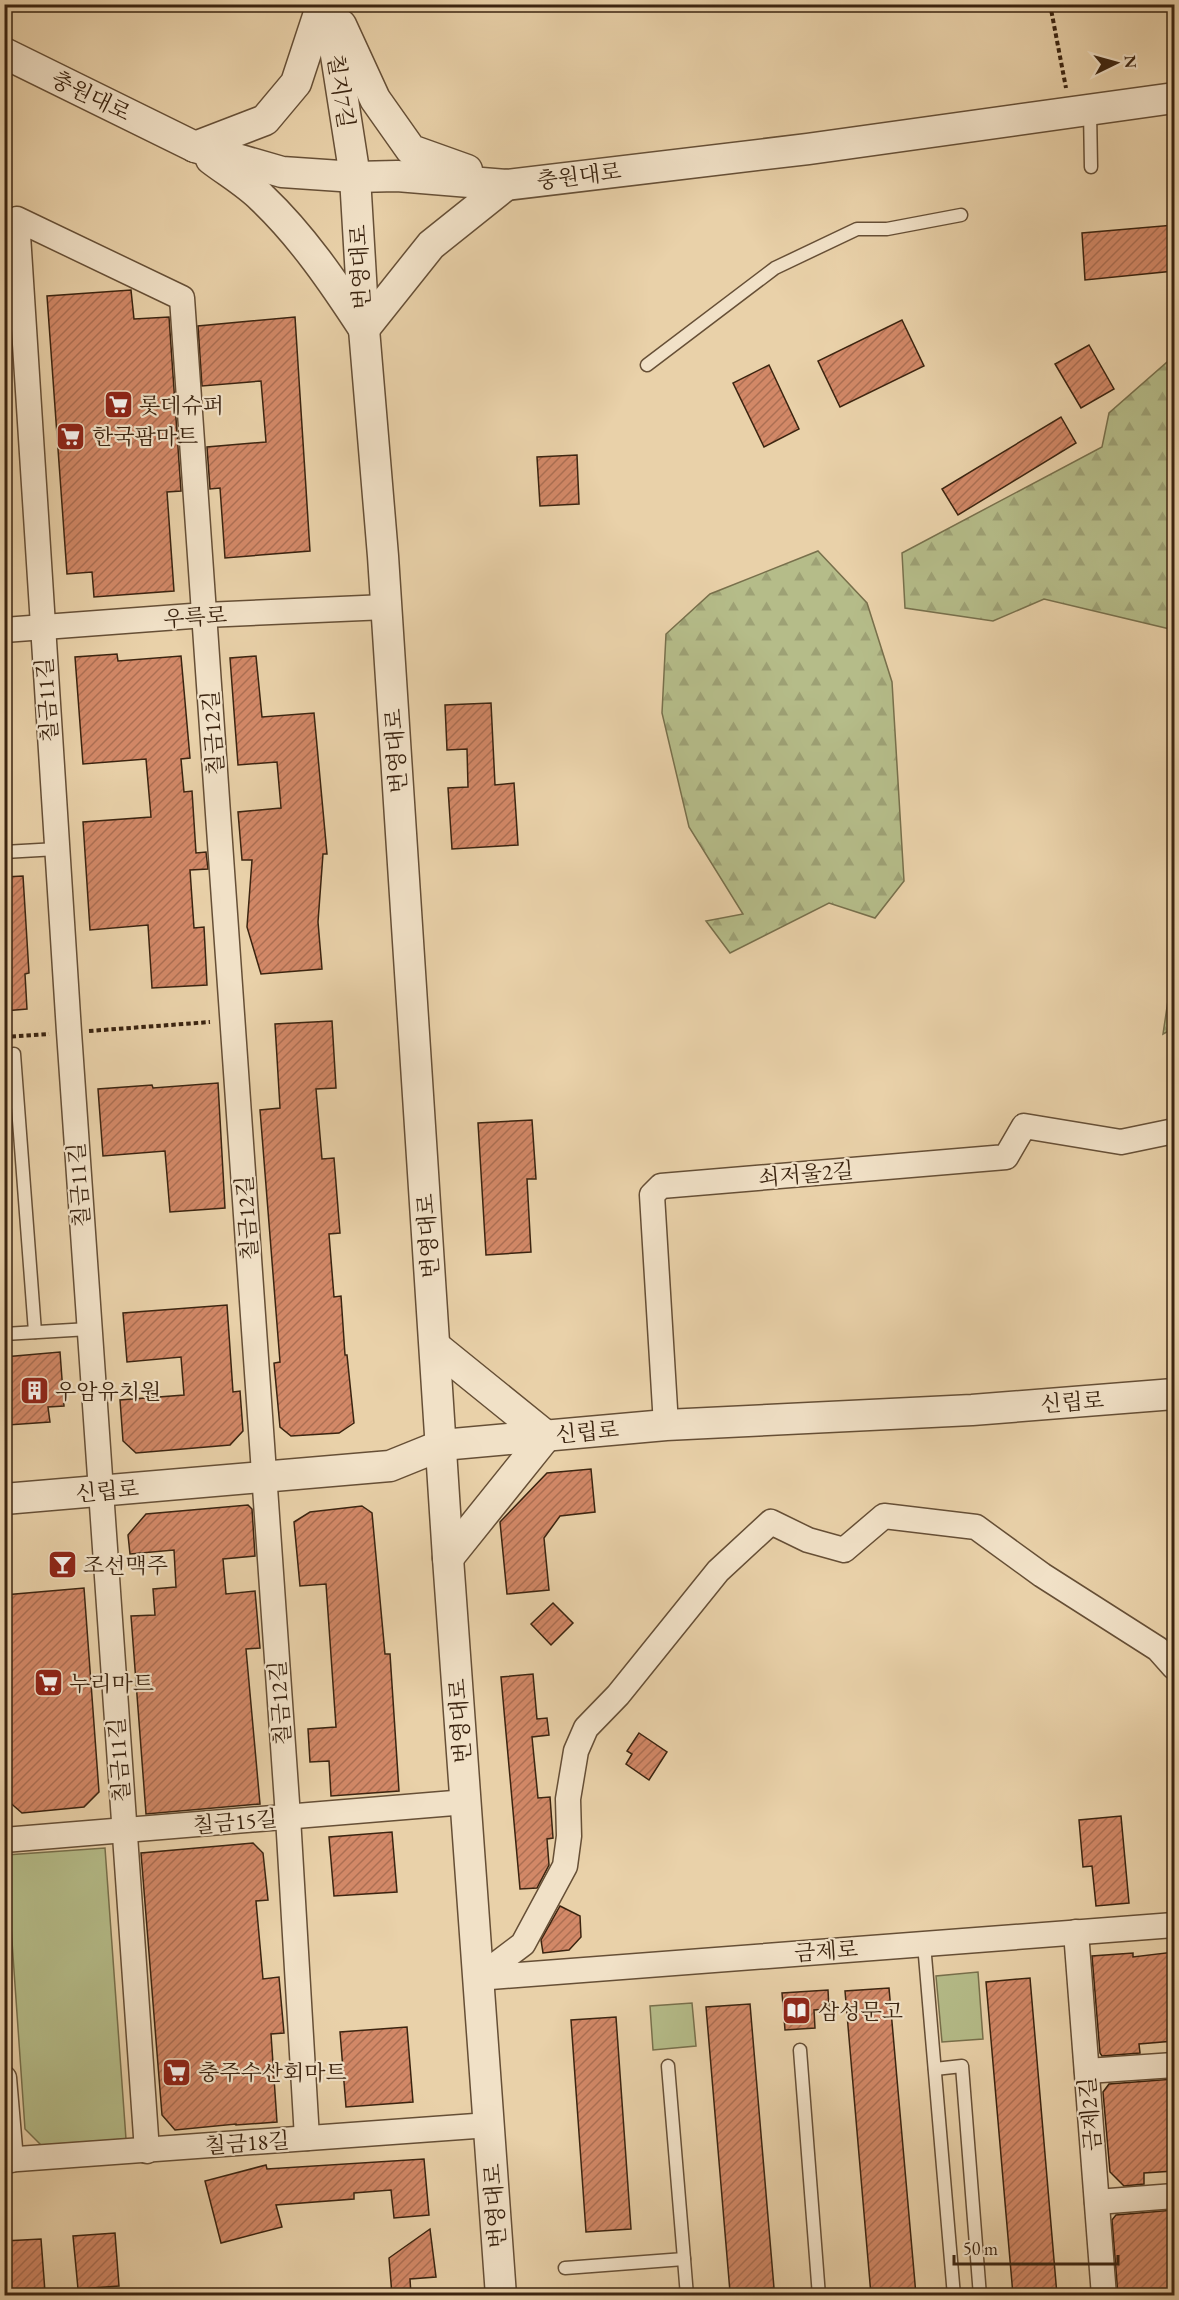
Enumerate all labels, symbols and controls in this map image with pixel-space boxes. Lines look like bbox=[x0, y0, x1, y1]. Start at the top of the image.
north arrow bbox=[1086, 33, 1146, 93]
street label: 칠지7길 bbox=[321, 52, 361, 130]
text: N bbox=[1119, 54, 1141, 69]
street label: 충원대로 bbox=[46, 64, 136, 128]
street label: 충원대로 bbox=[535, 156, 623, 196]
street label: 번영대로 bbox=[343, 224, 377, 310]
supermarket icon: 롯데슈퍼 bbox=[102, 389, 134, 421]
place label: 롯데슈퍼 bbox=[139, 391, 224, 420]
supermarket icon: 한국팜마트 bbox=[55, 420, 87, 452]
place label: 한국팜마트 bbox=[92, 422, 198, 451]
street label: 우륵로 bbox=[162, 600, 228, 634]
street label: 칠금11길 bbox=[30, 657, 64, 743]
street label: 칠금12길 bbox=[196, 690, 230, 776]
street label: 번영대로 bbox=[379, 708, 413, 794]
street label: 칠금11길 bbox=[62, 1142, 96, 1228]
street label: 쇠저울2길 bbox=[757, 1155, 855, 1193]
street label: 칠금12길 bbox=[230, 1175, 264, 1261]
street label: 번영대로 bbox=[411, 1193, 445, 1279]
building icon: 우암유치원 bbox=[18, 1375, 50, 1407]
place label: 우암유치원 bbox=[55, 1377, 161, 1406]
street label: 신립로 bbox=[1039, 1385, 1105, 1419]
street label: 신립로 bbox=[554, 1415, 620, 1449]
street label: 신립로 bbox=[74, 1474, 140, 1508]
bar icon: 조선맥주 bbox=[46, 1549, 78, 1581]
place label: 조선맥주 bbox=[83, 1551, 168, 1580]
street label: 칠금12길 bbox=[263, 1660, 297, 1746]
supermarket icon: 누리마트 bbox=[32, 1667, 64, 1699]
place label: 누리마트 bbox=[69, 1669, 154, 1698]
street label: 번영대로 bbox=[443, 1678, 477, 1764]
street label: 칠금11길 bbox=[102, 1717, 136, 1803]
street label: 칠금15길 bbox=[191, 1804, 279, 1840]
street label: 금제로 bbox=[793, 1934, 859, 1968]
library icon: 삼성문고 bbox=[781, 1995, 813, 2027]
place label: 삼성문고 bbox=[818, 1997, 903, 2026]
supermarket icon: 충주수산회마트 bbox=[161, 2056, 193, 2088]
place label: 충주수산회마트 bbox=[198, 2058, 347, 2087]
street label: 금제2길 bbox=[1072, 2076, 1108, 2152]
street label: 칠금18길 bbox=[204, 2126, 290, 2160]
street label: 번영대로 bbox=[478, 2163, 512, 2249]
scale bar bbox=[954, 2228, 1118, 2266]
text: 50 m bbox=[963, 2237, 998, 2260]

